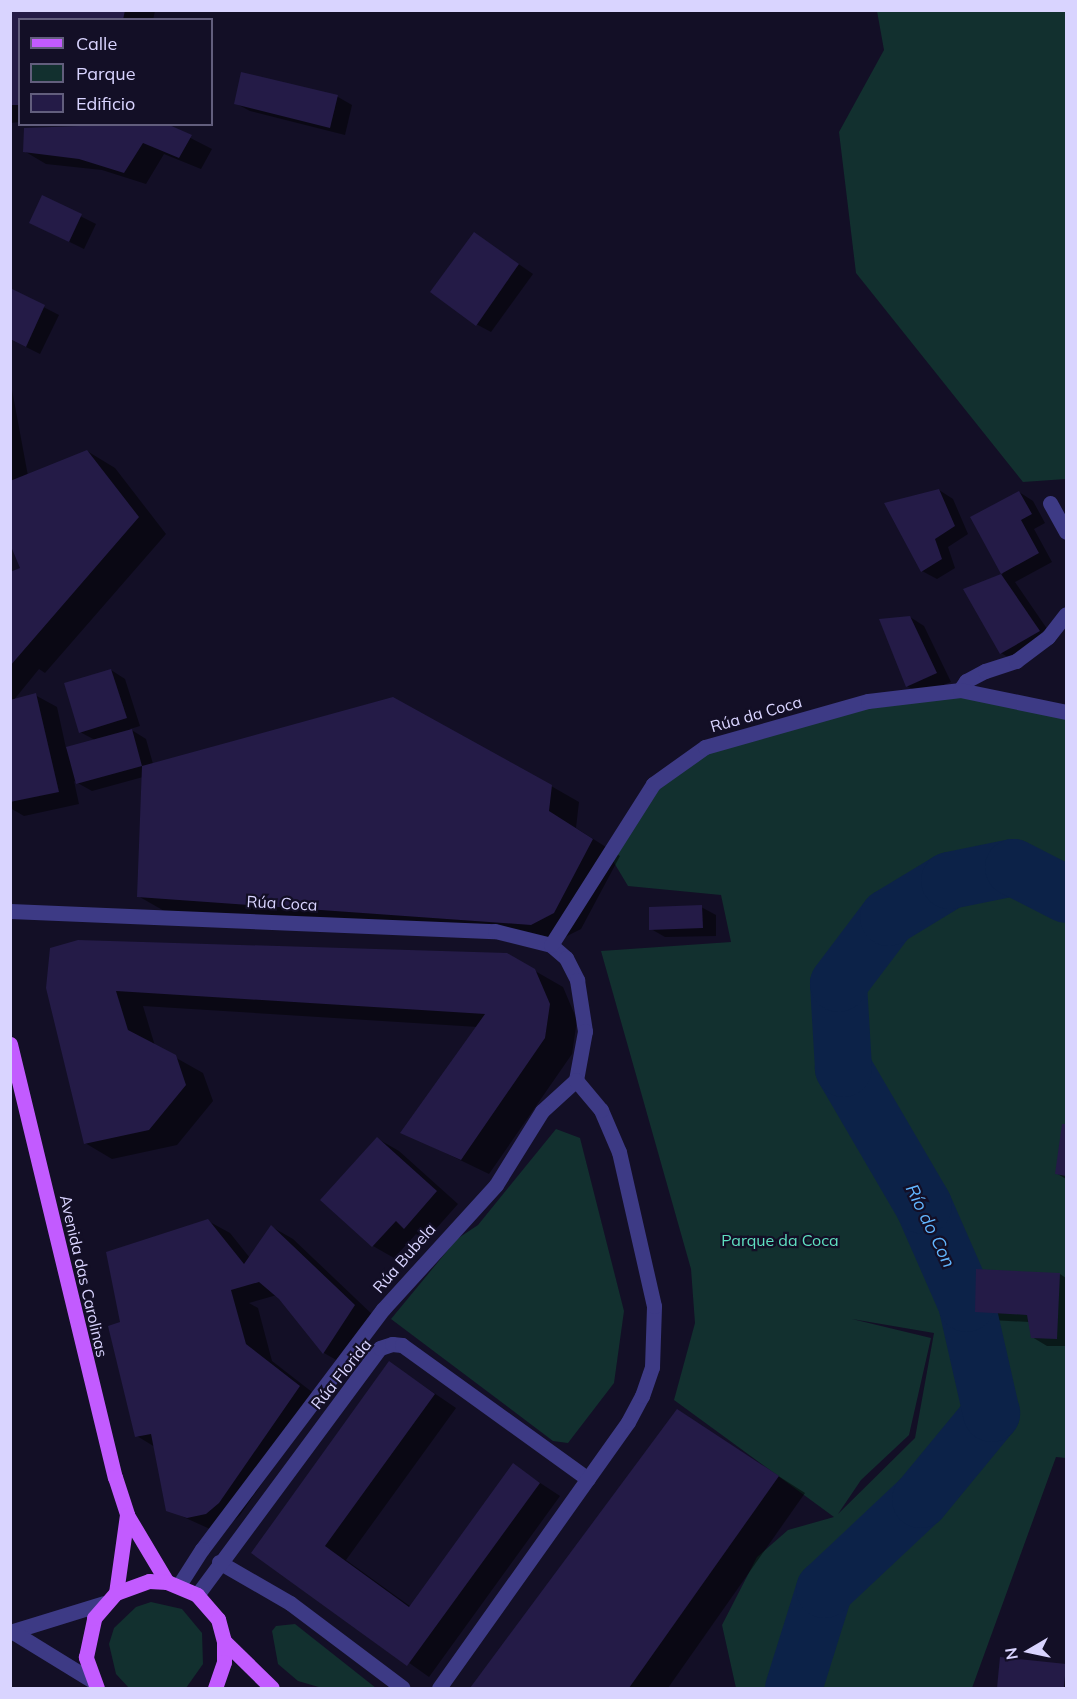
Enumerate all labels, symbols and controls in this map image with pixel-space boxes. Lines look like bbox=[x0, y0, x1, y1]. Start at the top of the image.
legend bbox=[18, 18, 213, 126]
text: Calle bbox=[76, 32, 117, 55]
text: Parque bbox=[76, 62, 135, 85]
text: Edificio bbox=[76, 92, 135, 115]
street label: Rúa da Coca bbox=[708, 692, 804, 736]
street label: Rúa Coca bbox=[246, 892, 318, 914]
water label: Río do Con bbox=[901, 1181, 959, 1271]
street label: Avenida das Carolinas bbox=[56, 1193, 112, 1359]
street label: Rúa Bubela bbox=[369, 1219, 439, 1297]
park label: Parque da Coca bbox=[721, 1230, 839, 1250]
street label: Rúa Florida bbox=[307, 1335, 375, 1413]
north arrow bbox=[999, 1621, 1059, 1681]
text: N bbox=[1000, 1646, 1022, 1661]

